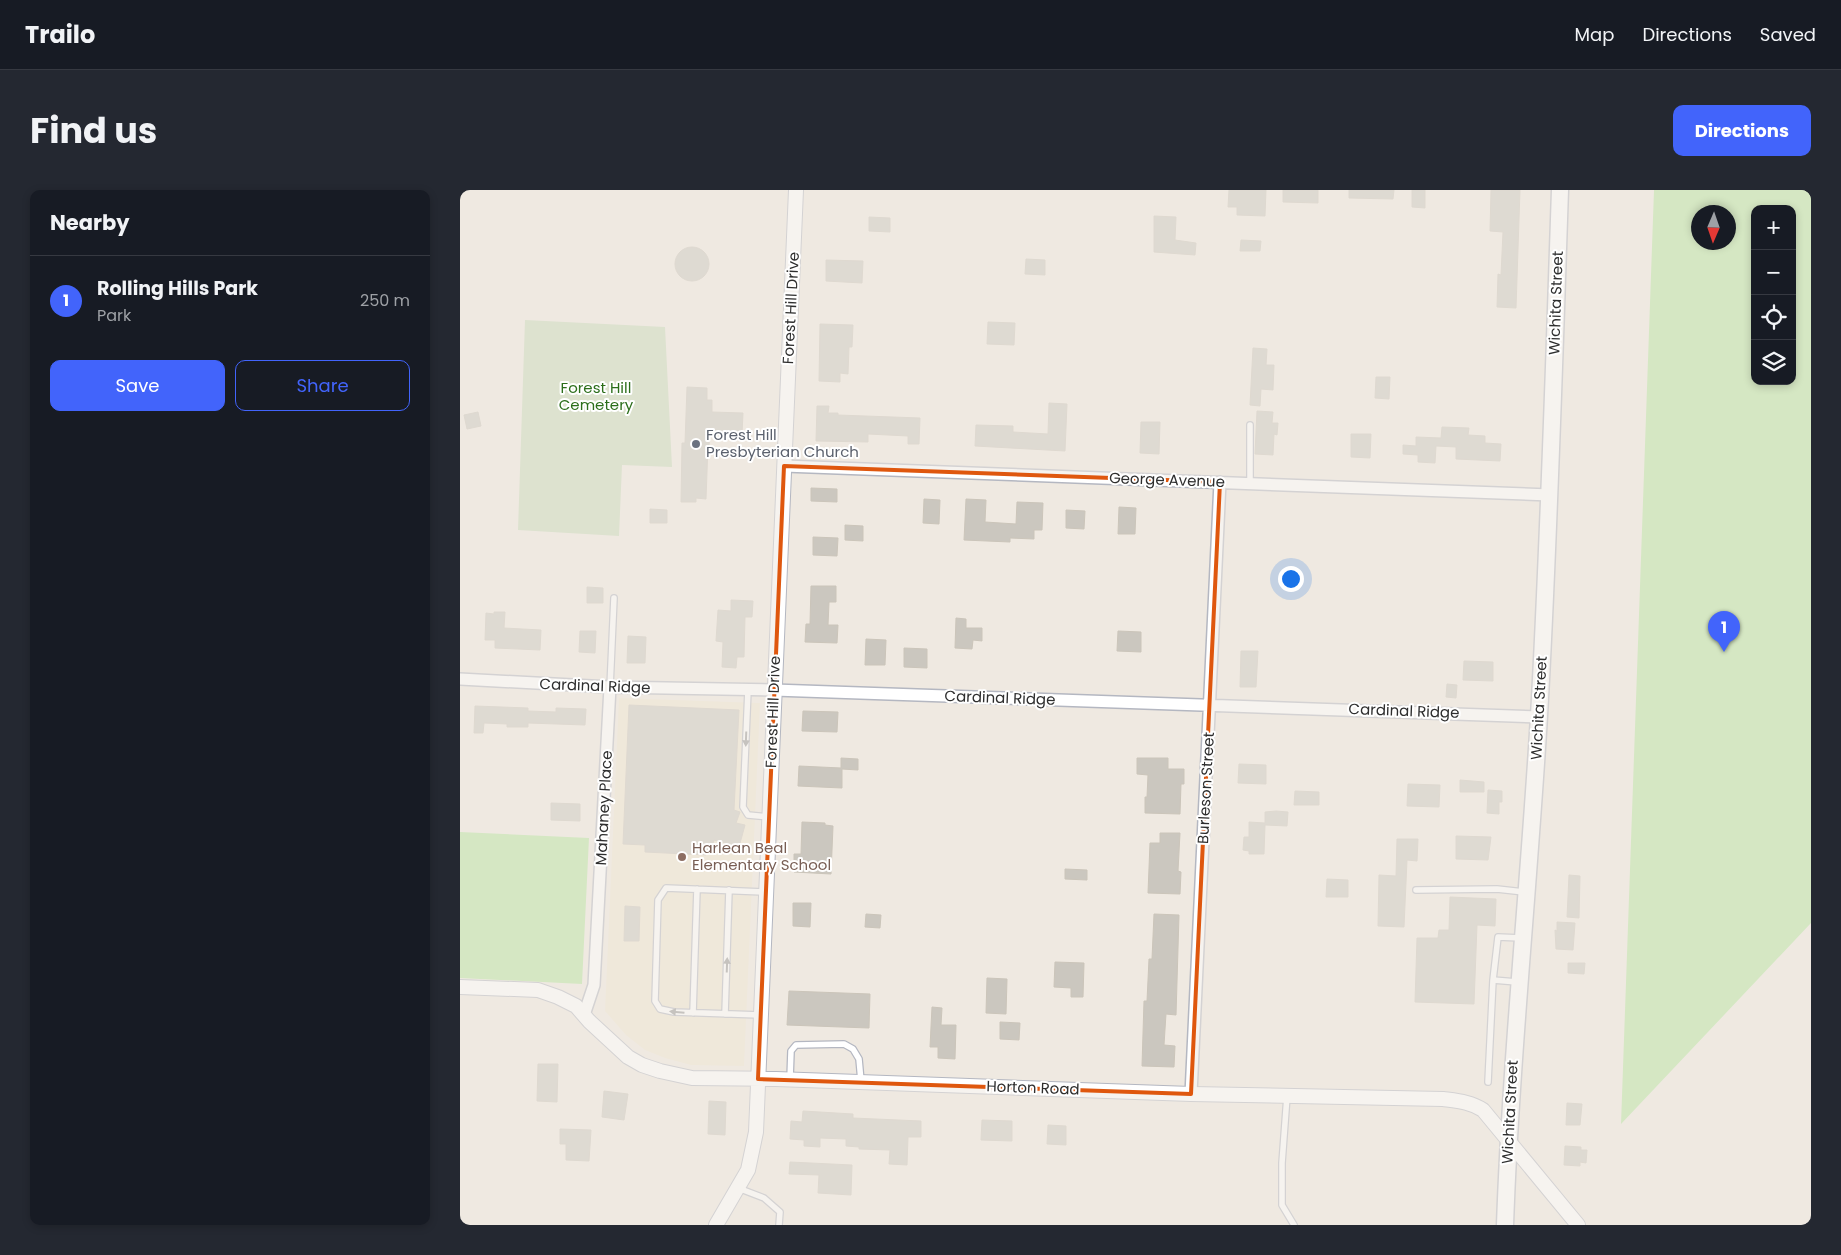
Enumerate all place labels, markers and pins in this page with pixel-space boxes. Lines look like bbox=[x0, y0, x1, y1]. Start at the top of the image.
place label: Forest Hill Presbyterian Church bbox=[706, 424, 859, 462]
marker: Forest Hill Presbyterian Church bbox=[690, 438, 702, 450]
pin: 1 bbox=[1708, 611, 1740, 652]
place label: Harlean Beal Elementary School bbox=[692, 837, 831, 875]
marker: Harlean Beal Elementary School bbox=[676, 851, 688, 863]

